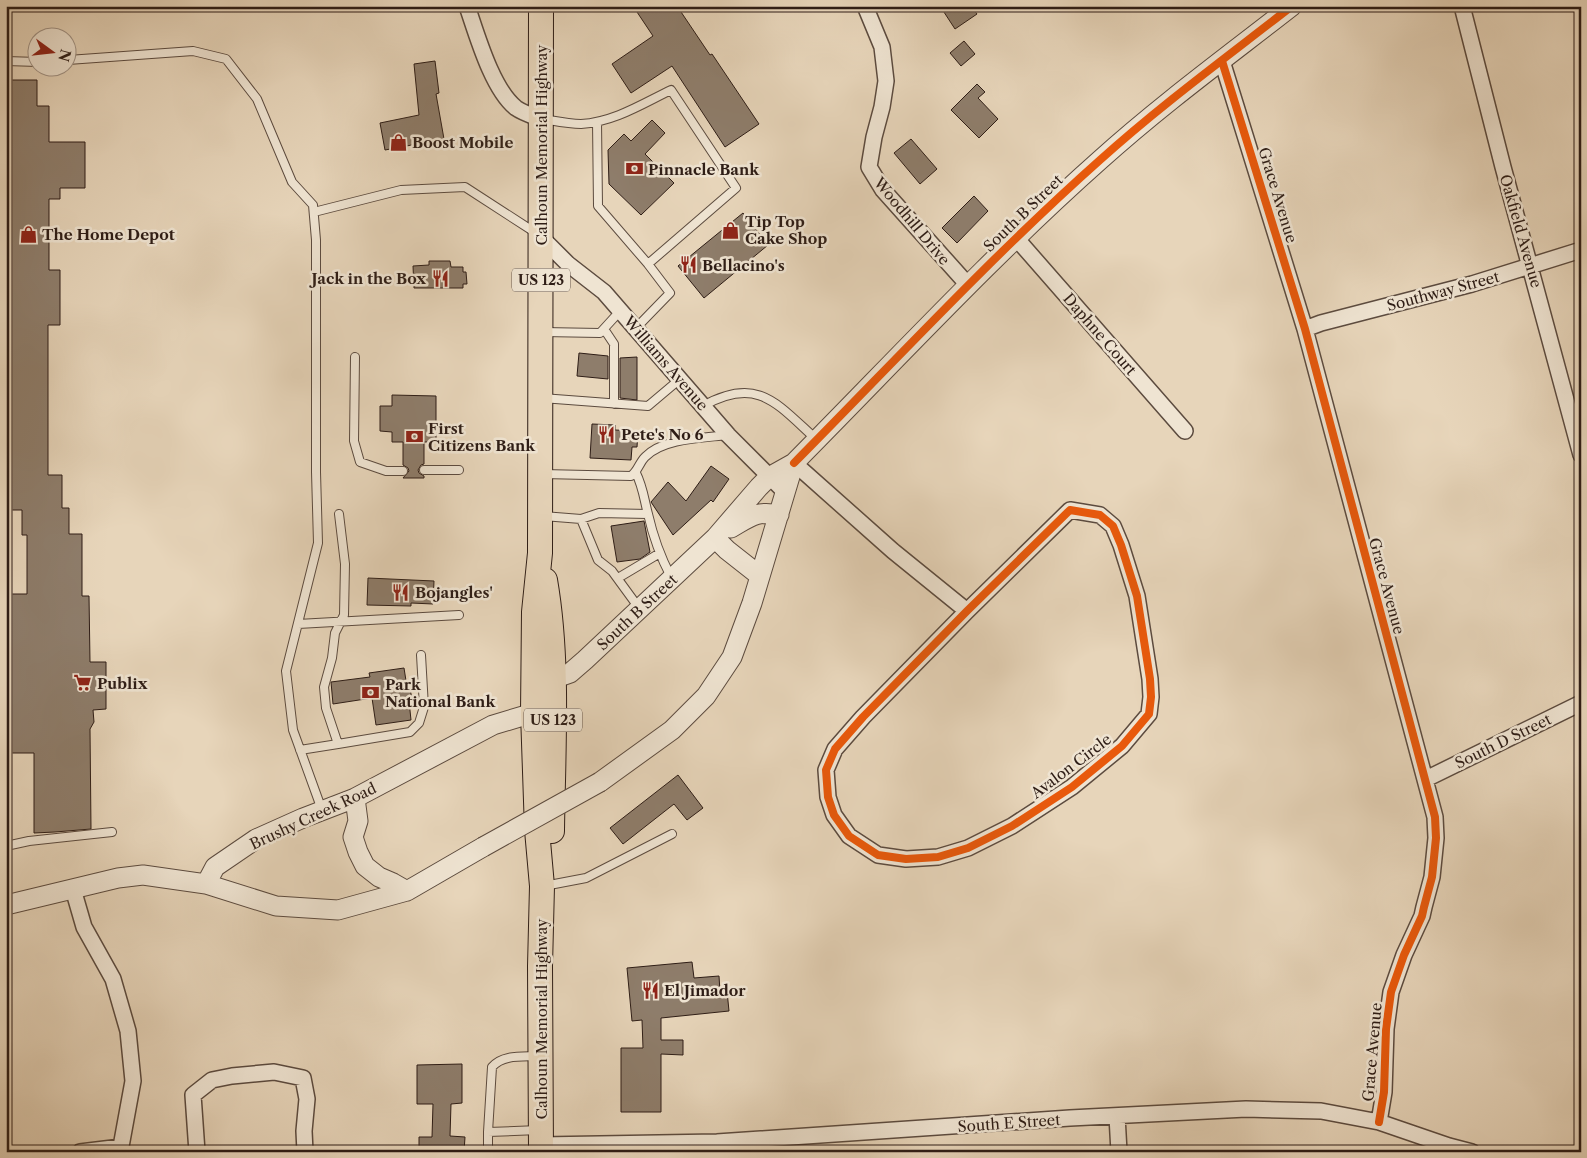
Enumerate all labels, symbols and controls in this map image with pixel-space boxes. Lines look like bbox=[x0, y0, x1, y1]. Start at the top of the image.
north arrow bbox=[28, 28, 78, 78]
street label: Calhoun Memorial Highway bbox=[532, 44, 551, 245]
text: N bbox=[54, 47, 75, 64]
shop icon: Boost Mobile bbox=[388, 132, 408, 152]
place label: Boost Mobile bbox=[412, 133, 513, 152]
street label: Grace Avenue bbox=[1254, 145, 1302, 245]
bank icon: Pinnacle Bank bbox=[624, 159, 644, 179]
place label: Pinnacle Bank bbox=[648, 160, 760, 179]
street label: South B Street bbox=[979, 170, 1067, 256]
street label: Oakfield Avenue bbox=[1496, 172, 1546, 290]
street label: Woodhill Drive bbox=[869, 173, 954, 269]
place label: Tip Top Cake Shop bbox=[745, 212, 827, 248]
shop icon: Tip Top Cake Shop bbox=[721, 220, 741, 240]
shop icon: The Home Depot bbox=[18, 224, 38, 244]
place label: The Home Depot bbox=[42, 225, 175, 244]
restaurant icon: Bellacino's bbox=[678, 255, 698, 275]
place label: Bellacino's bbox=[702, 256, 785, 275]
street label: Southway Street bbox=[1385, 267, 1502, 315]
restaurant icon: Jack in the Box bbox=[430, 268, 450, 288]
road number: US 123 bbox=[512, 268, 570, 292]
place label: Jack in the Box bbox=[309, 269, 426, 288]
street label: Daphne Court bbox=[1059, 289, 1141, 379]
street label: Williams Avenue bbox=[619, 311, 712, 414]
place label: First Citizens Bank bbox=[428, 419, 536, 455]
restaurant icon: Pete's No 6 bbox=[597, 424, 617, 444]
place label: Pete's No 6 bbox=[621, 425, 704, 444]
bank icon: First Citizens Bank bbox=[404, 427, 424, 447]
street label: Grace Avenue bbox=[1365, 536, 1409, 636]
street label: South B Street bbox=[593, 569, 682, 654]
restaurant icon: Bojangles' bbox=[391, 582, 411, 602]
place label: Bojangles' bbox=[415, 583, 493, 602]
supermarket icon: Publix bbox=[73, 673, 93, 693]
place label: Publix bbox=[97, 674, 148, 693]
place label: Park National Bank bbox=[385, 675, 496, 711]
bank icon: Park National Bank bbox=[361, 683, 381, 703]
road number: US 123 bbox=[524, 708, 582, 732]
street label: South D Street bbox=[1452, 709, 1555, 773]
street label: Avalon Circle bbox=[1026, 730, 1115, 803]
street label: Brushy Creek Road bbox=[247, 778, 379, 854]
street label: Calhoun Memorial Highway bbox=[532, 918, 551, 1119]
restaurant icon: El Jimador bbox=[640, 980, 660, 1000]
place label: El Jimador bbox=[664, 981, 746, 1000]
street label: Grace Avenue bbox=[1358, 1002, 1386, 1102]
street label: South E Street bbox=[957, 1110, 1062, 1136]

